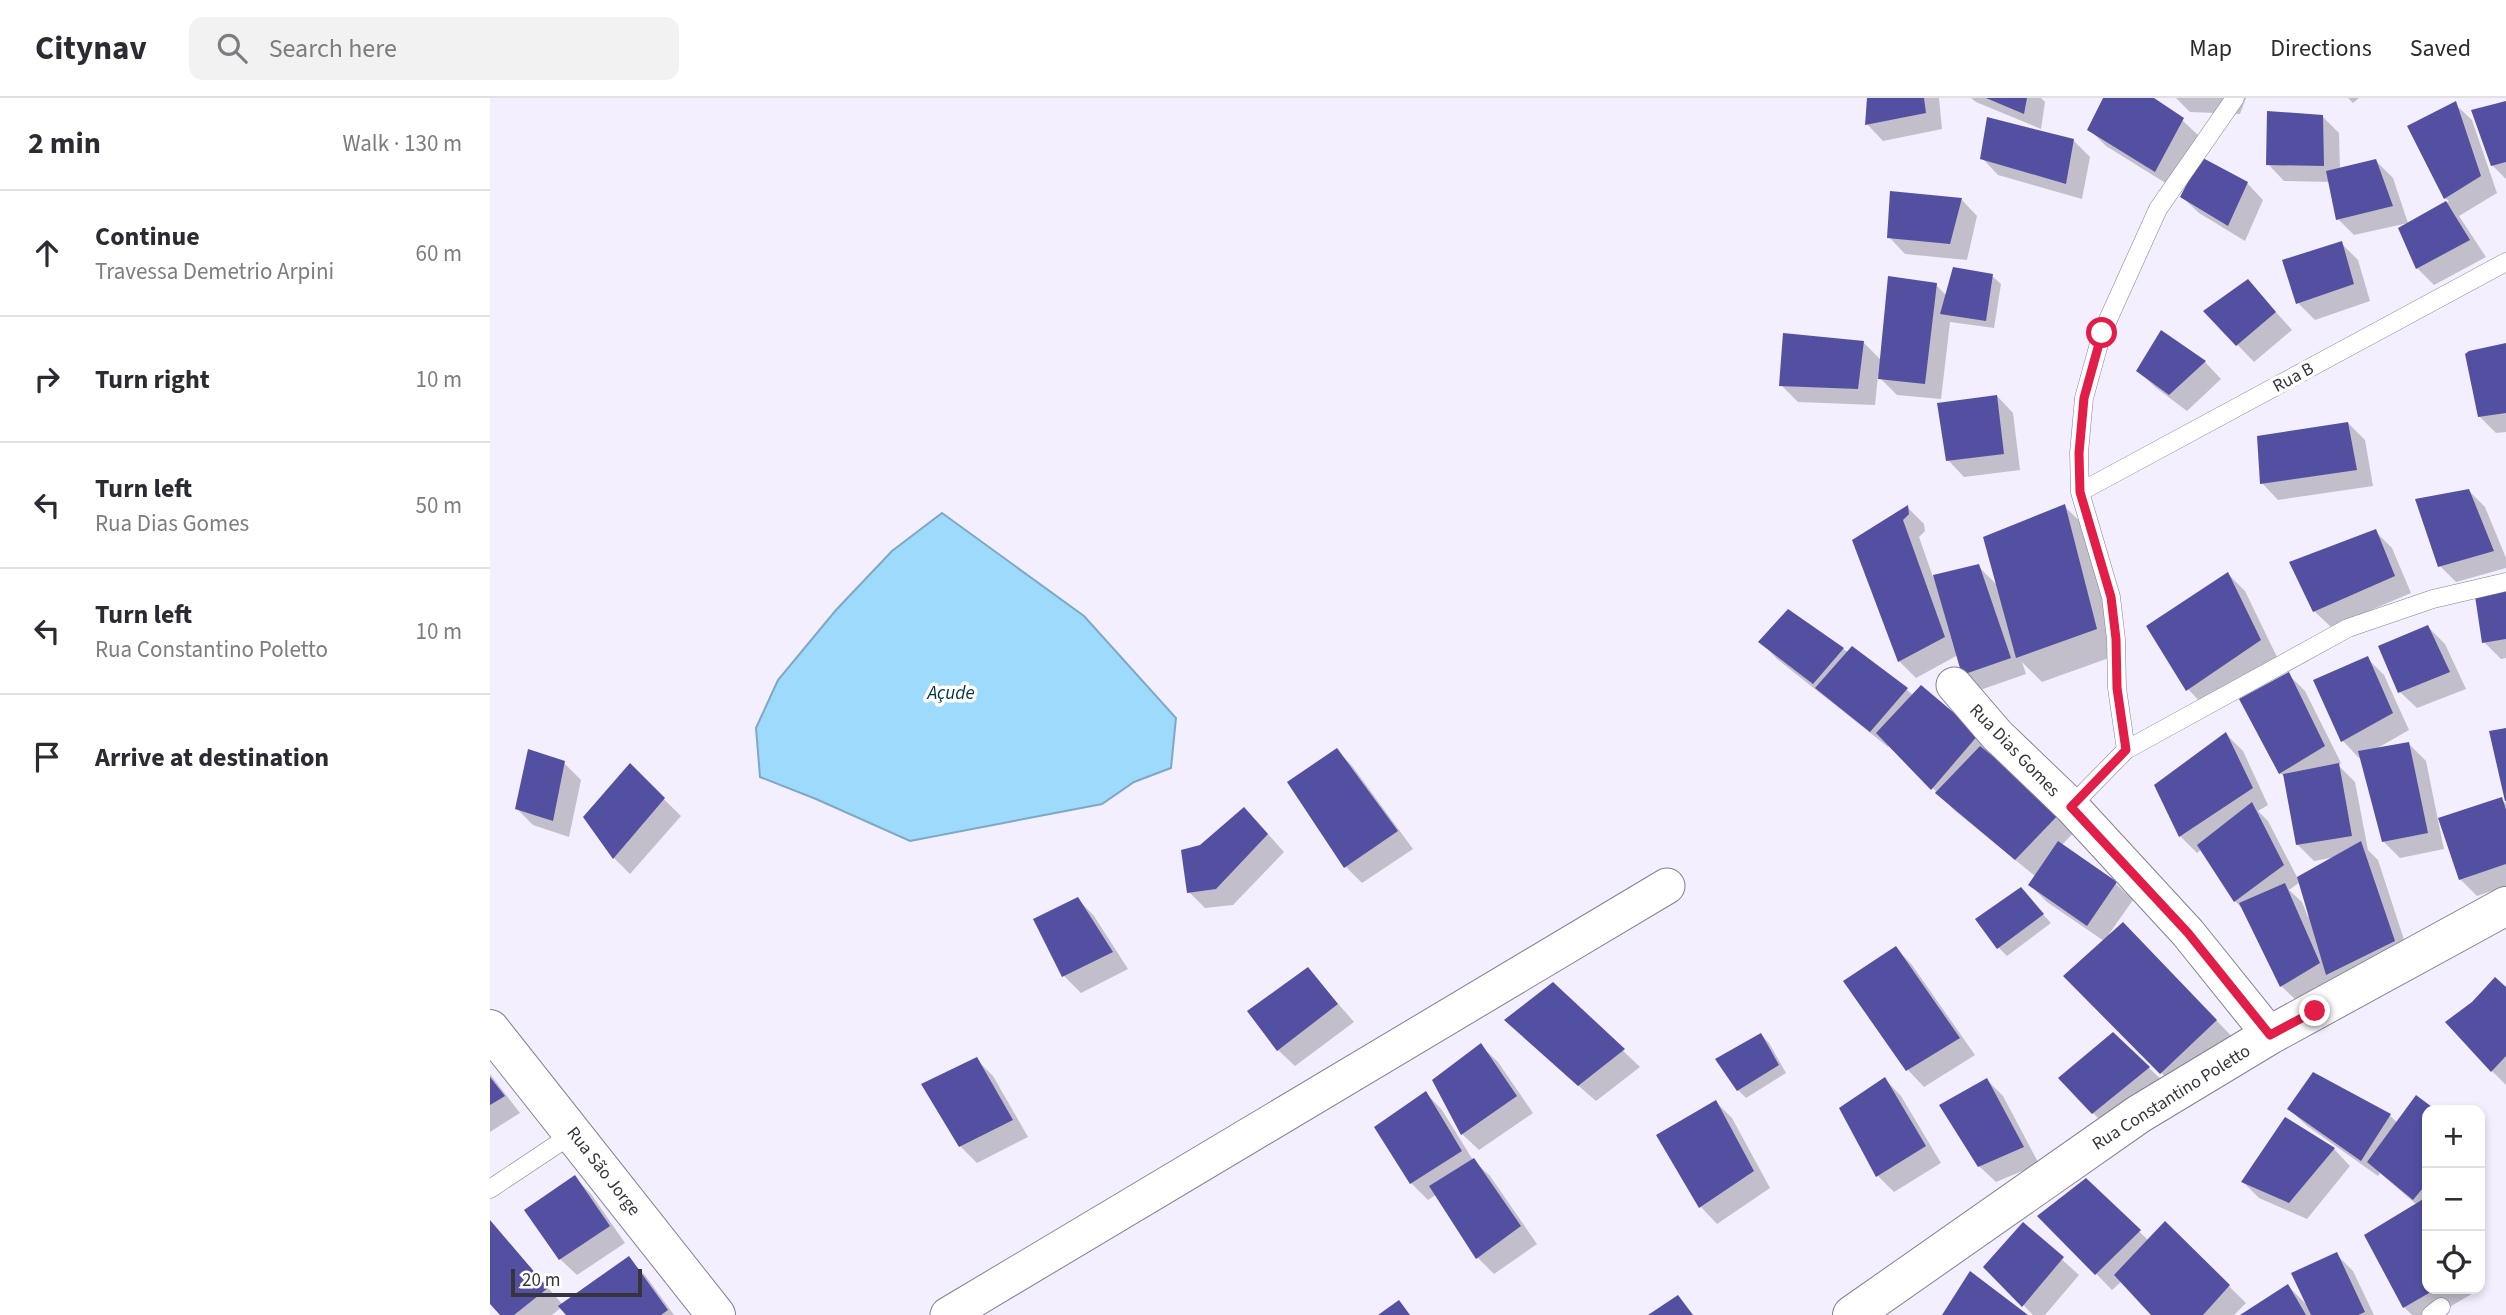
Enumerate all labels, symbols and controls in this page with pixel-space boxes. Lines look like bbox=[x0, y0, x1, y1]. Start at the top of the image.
search box bbox=[189, 17, 679, 80]
text: Citynav bbox=[35, 25, 147, 72]
icon: search bbox=[213, 29, 251, 67]
text: Search here bbox=[269, 30, 397, 67]
text: Map bbox=[2189, 31, 2232, 66]
text: Directions bbox=[2270, 31, 2372, 66]
text: Saved bbox=[2410, 31, 2471, 66]
text: 2 min bbox=[28, 122, 101, 165]
text: Walk · 130 m bbox=[343, 127, 462, 160]
text: Continue bbox=[95, 218, 200, 255]
icon: ahead bbox=[28, 234, 66, 272]
text: 60 m bbox=[415, 237, 462, 270]
text: Travessa Demetrio Arpini bbox=[95, 255, 334, 288]
route start bbox=[2086, 317, 2117, 348]
street label: Rua B bbox=[2268, 356, 2318, 399]
icon: right bbox=[28, 360, 66, 398]
text: Turn right bbox=[95, 361, 210, 398]
text: 10 m bbox=[415, 363, 462, 396]
text: Turn left bbox=[95, 470, 192, 507]
icon: left bbox=[28, 486, 66, 524]
text: 50 m bbox=[415, 489, 462, 522]
text: Rua Dias Gomes bbox=[95, 507, 249, 540]
text: Turn left bbox=[95, 596, 192, 633]
icon: left bbox=[28, 612, 66, 650]
text: 10 m bbox=[415, 615, 462, 648]
text: Rua Constantino Poletto bbox=[95, 633, 328, 666]
water label: Açude bbox=[926, 680, 975, 707]
street label: Rua Dias Gomes bbox=[1964, 698, 2066, 802]
icon: arrive bbox=[28, 738, 66, 776]
text: Arrive at destination bbox=[95, 739, 329, 776]
route end bbox=[2299, 995, 2330, 1026]
street label: Rua Constantino Poletto bbox=[2087, 1039, 2255, 1156]
map controls bbox=[2422, 1105, 2485, 1294]
button: + bbox=[2422, 1105, 2485, 1168]
street label: Rua São Jorge bbox=[561, 1121, 646, 1221]
button: − bbox=[2422, 1168, 2485, 1231]
button: locate bbox=[2422, 1231, 2485, 1294]
scale bar bbox=[511, 1266, 642, 1298]
text: 20 m bbox=[522, 1267, 560, 1294]

